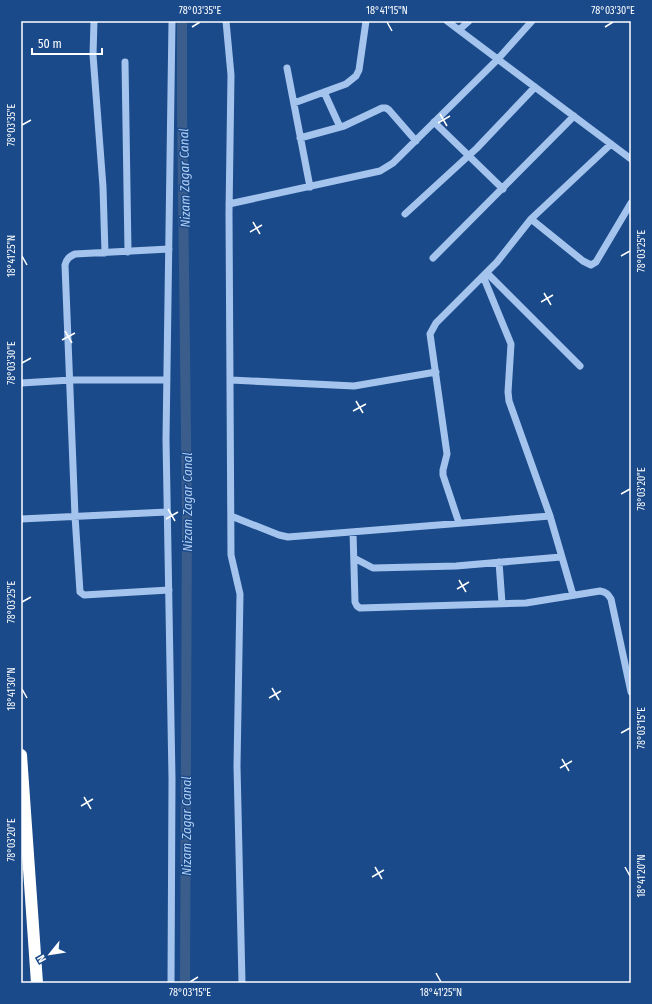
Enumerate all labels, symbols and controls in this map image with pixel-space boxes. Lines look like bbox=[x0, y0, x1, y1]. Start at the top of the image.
text: 78°03'35"E bbox=[179, 5, 222, 17]
text: 18°41'15"N bbox=[366, 5, 408, 17]
text: 78°03'30"E bbox=[591, 5, 635, 17]
scale bar bbox=[32, 30, 102, 56]
text: 50 m bbox=[38, 37, 62, 51]
text: 78°03'35"E bbox=[6, 103, 18, 146]
water label: Nizam Zagar Canal bbox=[176, 128, 193, 228]
text: 78°03'25"E bbox=[636, 230, 648, 272]
text: 18°41'25"N bbox=[6, 235, 18, 277]
text: 78°03'30"E bbox=[6, 341, 18, 385]
water label: Nizam Zagar Canal bbox=[180, 452, 195, 552]
text: 78°03'20"E bbox=[636, 467, 648, 511]
text: 78°03'25"E bbox=[6, 581, 18, 623]
text: 18°41'30"N bbox=[6, 667, 18, 711]
text: 78°03'15"E bbox=[636, 707, 648, 749]
water label: Nizam Zagar Canal bbox=[179, 776, 194, 876]
text: 78°03'20"E bbox=[6, 818, 18, 862]
text: 18°41'20"N bbox=[636, 854, 648, 898]
north arrow bbox=[30, 934, 70, 974]
text: N bbox=[34, 953, 49, 965]
text: 78°03'15"E bbox=[169, 987, 211, 999]
text: 18°41'25"N bbox=[420, 987, 462, 999]

